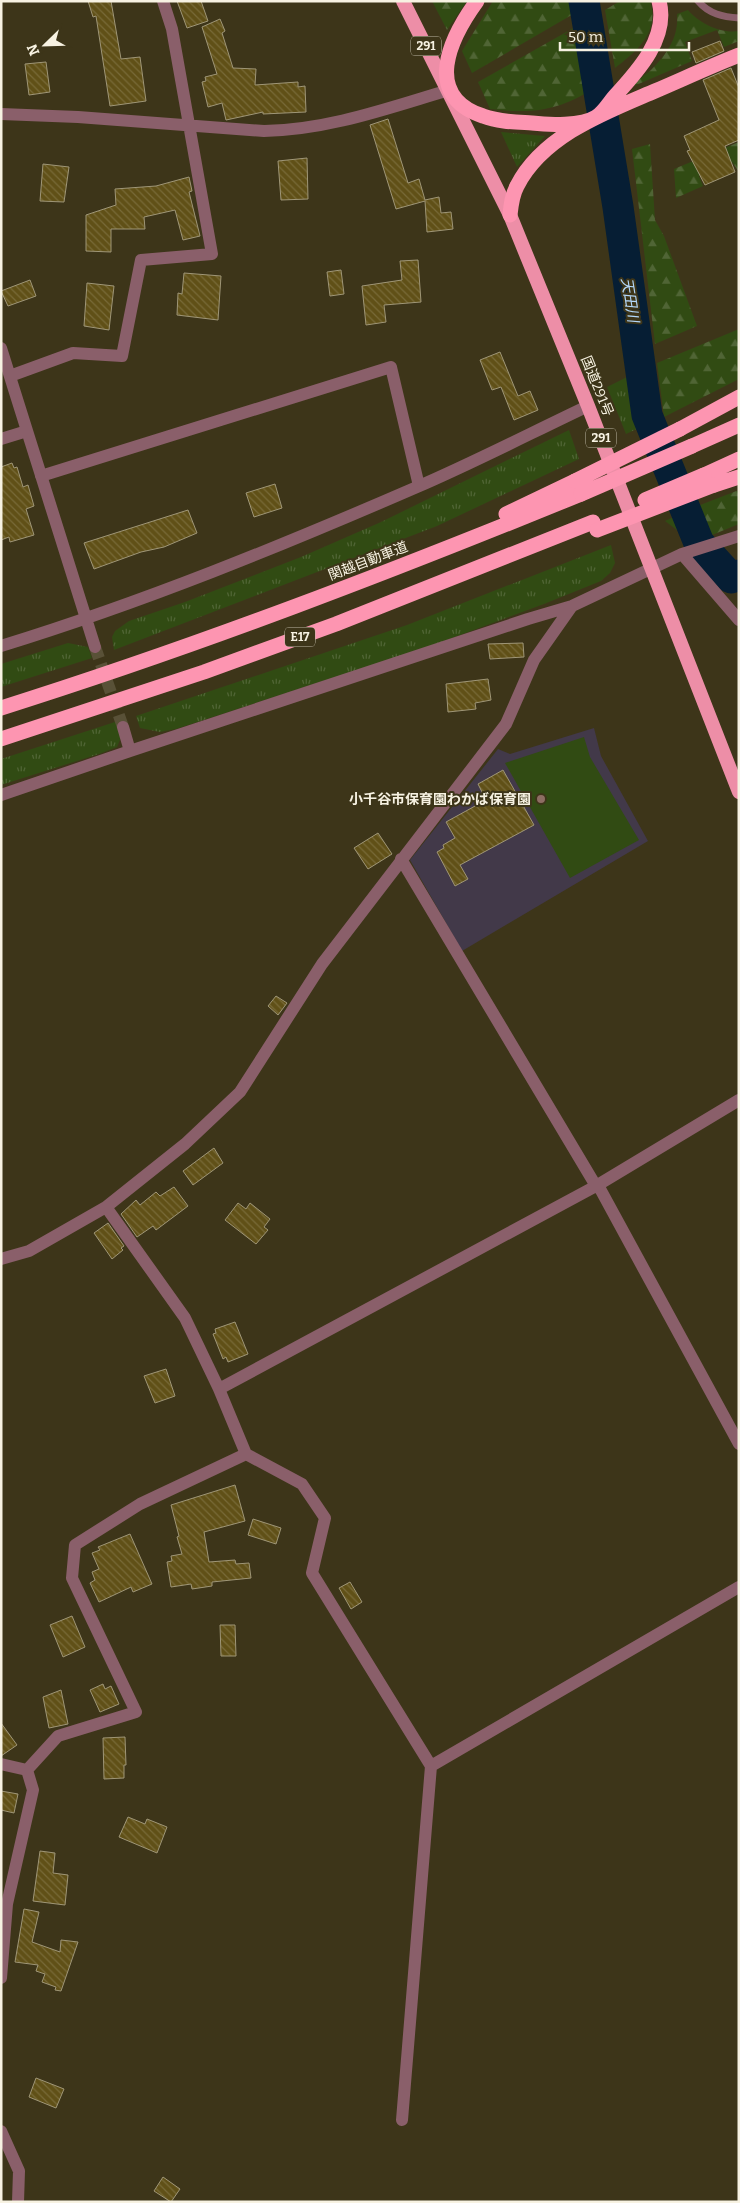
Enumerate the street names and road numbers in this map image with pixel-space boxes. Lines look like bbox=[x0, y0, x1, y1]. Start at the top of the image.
road number: 291 bbox=[411, 36, 441, 56]
street label: 国道291号 bbox=[577, 353, 617, 419]
road number: 291 bbox=[586, 428, 616, 448]
street label: 関越自動車道 bbox=[326, 538, 410, 584]
road number: E17 bbox=[285, 628, 315, 646]

